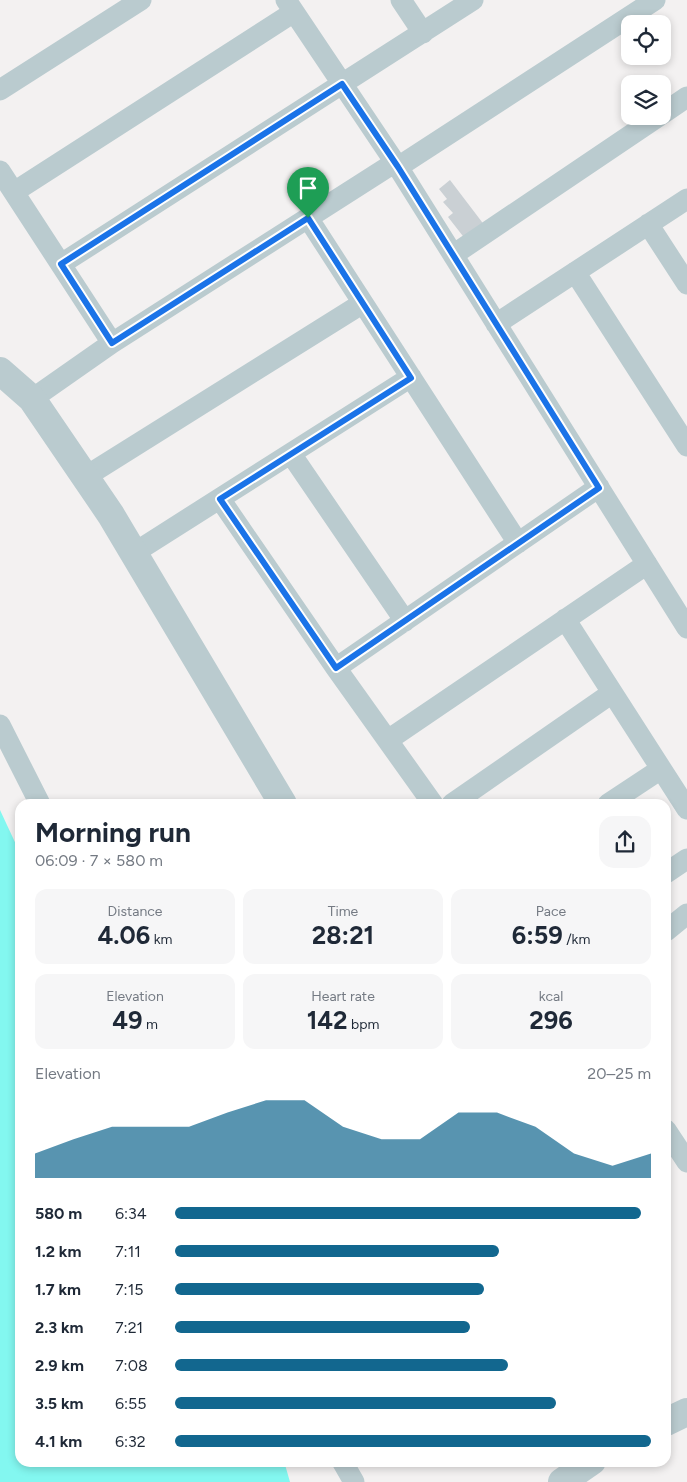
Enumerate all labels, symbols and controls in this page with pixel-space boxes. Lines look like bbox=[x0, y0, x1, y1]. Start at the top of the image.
map controls bbox=[621, 15, 671, 125]
button: locate bbox=[621, 15, 671, 65]
button: layers bbox=[621, 75, 671, 125]
pin bbox=[287, 167, 329, 218]
icon: arrive bbox=[294, 174, 322, 202]
text: Morning run bbox=[35, 815, 191, 849]
button: share bbox=[599, 816, 651, 868]
text: 06:09 · 7 × 580 m bbox=[35, 851, 163, 870]
text: Distance bbox=[108, 903, 162, 920]
text: Time bbox=[328, 903, 358, 920]
text: Pace bbox=[536, 903, 566, 920]
text: 4.06 bbox=[98, 920, 150, 950]
text: 28:21 bbox=[312, 920, 374, 950]
text: 6:59 bbox=[512, 920, 563, 950]
text: km bbox=[150, 931, 172, 948]
text: /km bbox=[563, 931, 590, 948]
text: Elevation bbox=[106, 988, 164, 1005]
text: Heart rate bbox=[311, 988, 375, 1005]
text: kcal bbox=[539, 988, 563, 1005]
text: 49 bbox=[112, 1005, 142, 1035]
text: 142 bbox=[307, 1005, 348, 1035]
text: 296 bbox=[529, 1005, 573, 1035]
text: m bbox=[142, 1016, 158, 1033]
text: bpm bbox=[348, 1016, 379, 1033]
text: Elevation bbox=[35, 1064, 101, 1083]
text: 20–25 m bbox=[587, 1064, 651, 1083]
text: 580 m bbox=[35, 1204, 82, 1223]
text: 6:34 bbox=[115, 1204, 147, 1223]
text: 1.2 km bbox=[35, 1242, 81, 1261]
text: 7:11 bbox=[115, 1242, 141, 1261]
text: 1.7 km bbox=[35, 1280, 81, 1299]
text: 7:15 bbox=[115, 1280, 143, 1299]
text: 2.3 km bbox=[35, 1318, 84, 1337]
text: 7:21 bbox=[115, 1318, 143, 1337]
text: 2.9 km bbox=[35, 1356, 84, 1375]
text: 7:08 bbox=[115, 1356, 148, 1375]
text: 3.5 km bbox=[35, 1394, 84, 1413]
text: 6:55 bbox=[115, 1394, 147, 1413]
text: 4.1 km bbox=[35, 1432, 82, 1451]
text: 6:32 bbox=[115, 1432, 146, 1451]

